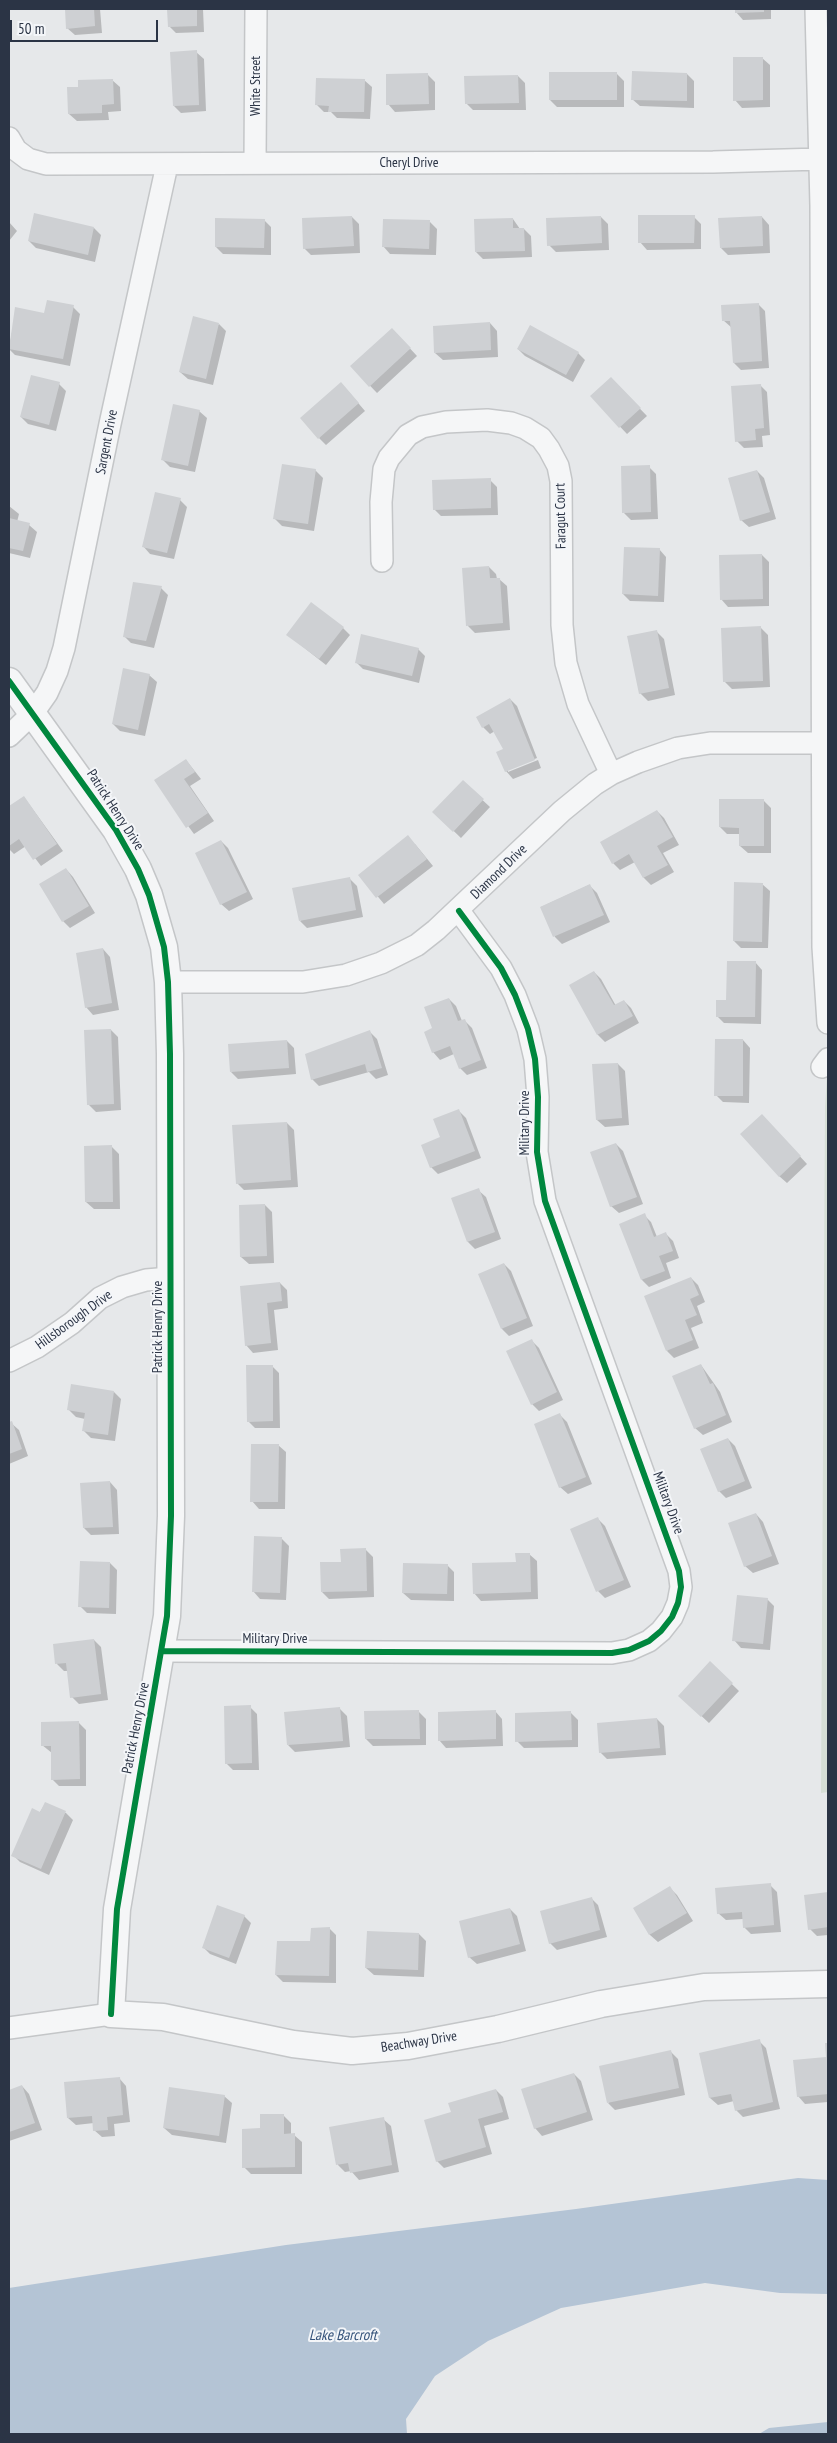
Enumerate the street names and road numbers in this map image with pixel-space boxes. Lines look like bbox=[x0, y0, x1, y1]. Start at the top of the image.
street label: White Street bbox=[248, 56, 264, 116]
street label: Cheryl Drive bbox=[379, 155, 439, 171]
street label: Sargent Drive bbox=[92, 408, 122, 476]
street label: Faragut Court bbox=[552, 483, 570, 549]
street label: Patrick Henry Drive bbox=[83, 767, 147, 853]
street label: Diamond Drive bbox=[467, 841, 531, 903]
street label: Military Drive bbox=[517, 1090, 533, 1156]
street label: Patrick Henry Drive bbox=[150, 1281, 166, 1373]
street label: Hillsborough Drive bbox=[32, 1287, 116, 1353]
street label: Military Drive bbox=[649, 1469, 687, 1537]
street label: Military Drive bbox=[242, 1631, 308, 1647]
street label: Patrick Henry Drive bbox=[119, 1681, 153, 1775]
street label: Beachway Drive bbox=[380, 2028, 458, 2056]

